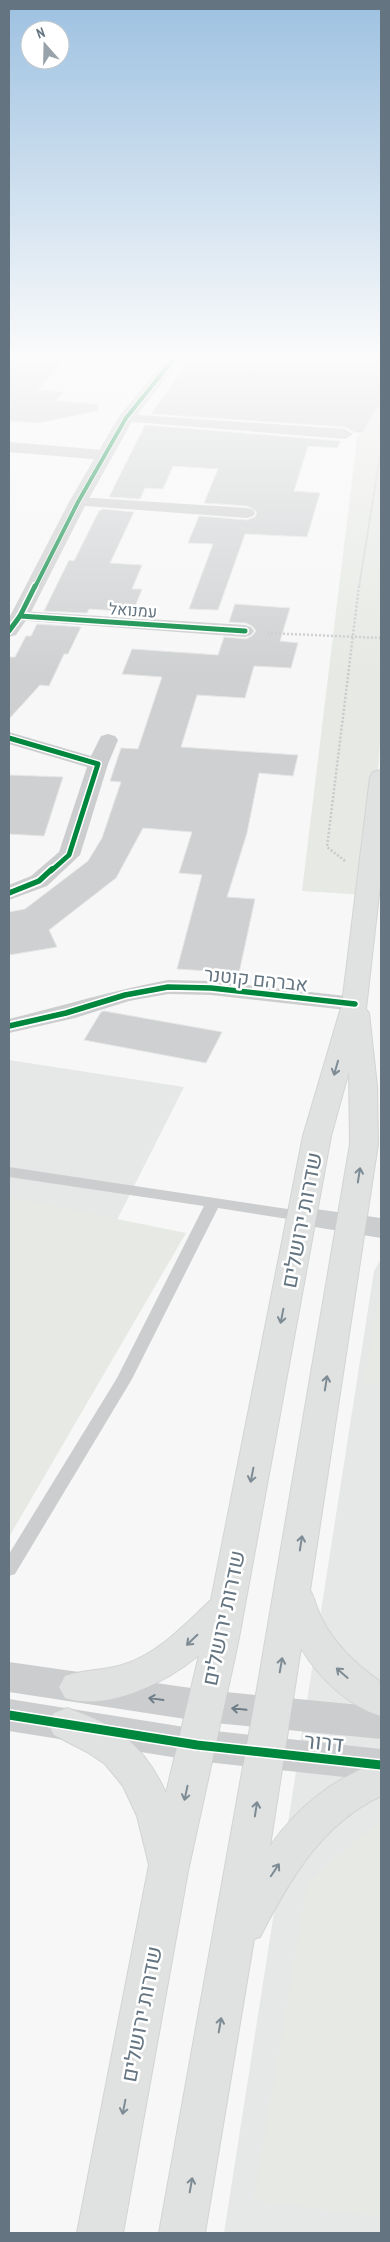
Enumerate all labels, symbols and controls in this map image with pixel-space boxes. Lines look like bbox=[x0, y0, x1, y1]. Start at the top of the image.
north arrow bbox=[20, 20, 70, 70]
text: N bbox=[34, 23, 47, 43]
street label: עמנואל bbox=[108, 598, 158, 622]
street label: אברהם קוטנר bbox=[203, 962, 309, 996]
one-way arrow bbox=[330, 1059, 340, 1075]
street label: שדרות ירושלים bbox=[274, 1150, 328, 1290]
one-way arrow bbox=[354, 1168, 364, 1184]
one-way arrow bbox=[277, 1307, 287, 1323]
one-way arrow bbox=[322, 1375, 332, 1391]
one-way arrow bbox=[246, 1467, 256, 1483]
one-way arrow bbox=[297, 1536, 307, 1552]
street label: שדרות ירושלים bbox=[195, 1548, 251, 1688]
one-way arrow bbox=[186, 1634, 198, 1646]
one-way arrow bbox=[277, 1657, 287, 1673]
one-way arrow bbox=[336, 1667, 349, 1678]
one-way arrow bbox=[149, 1693, 165, 1703]
one-way arrow bbox=[231, 1704, 247, 1714]
street label: דרור bbox=[303, 1726, 345, 1758]
one-way arrow bbox=[181, 1785, 190, 1801]
one-way arrow bbox=[251, 1801, 261, 1817]
one-way arrow bbox=[270, 1863, 280, 1877]
street label: שדרות ירושלים bbox=[114, 1944, 168, 2084]
one-way arrow bbox=[215, 2018, 225, 2034]
one-way arrow bbox=[118, 2098, 128, 2114]
one-way arrow bbox=[187, 2178, 196, 2194]

